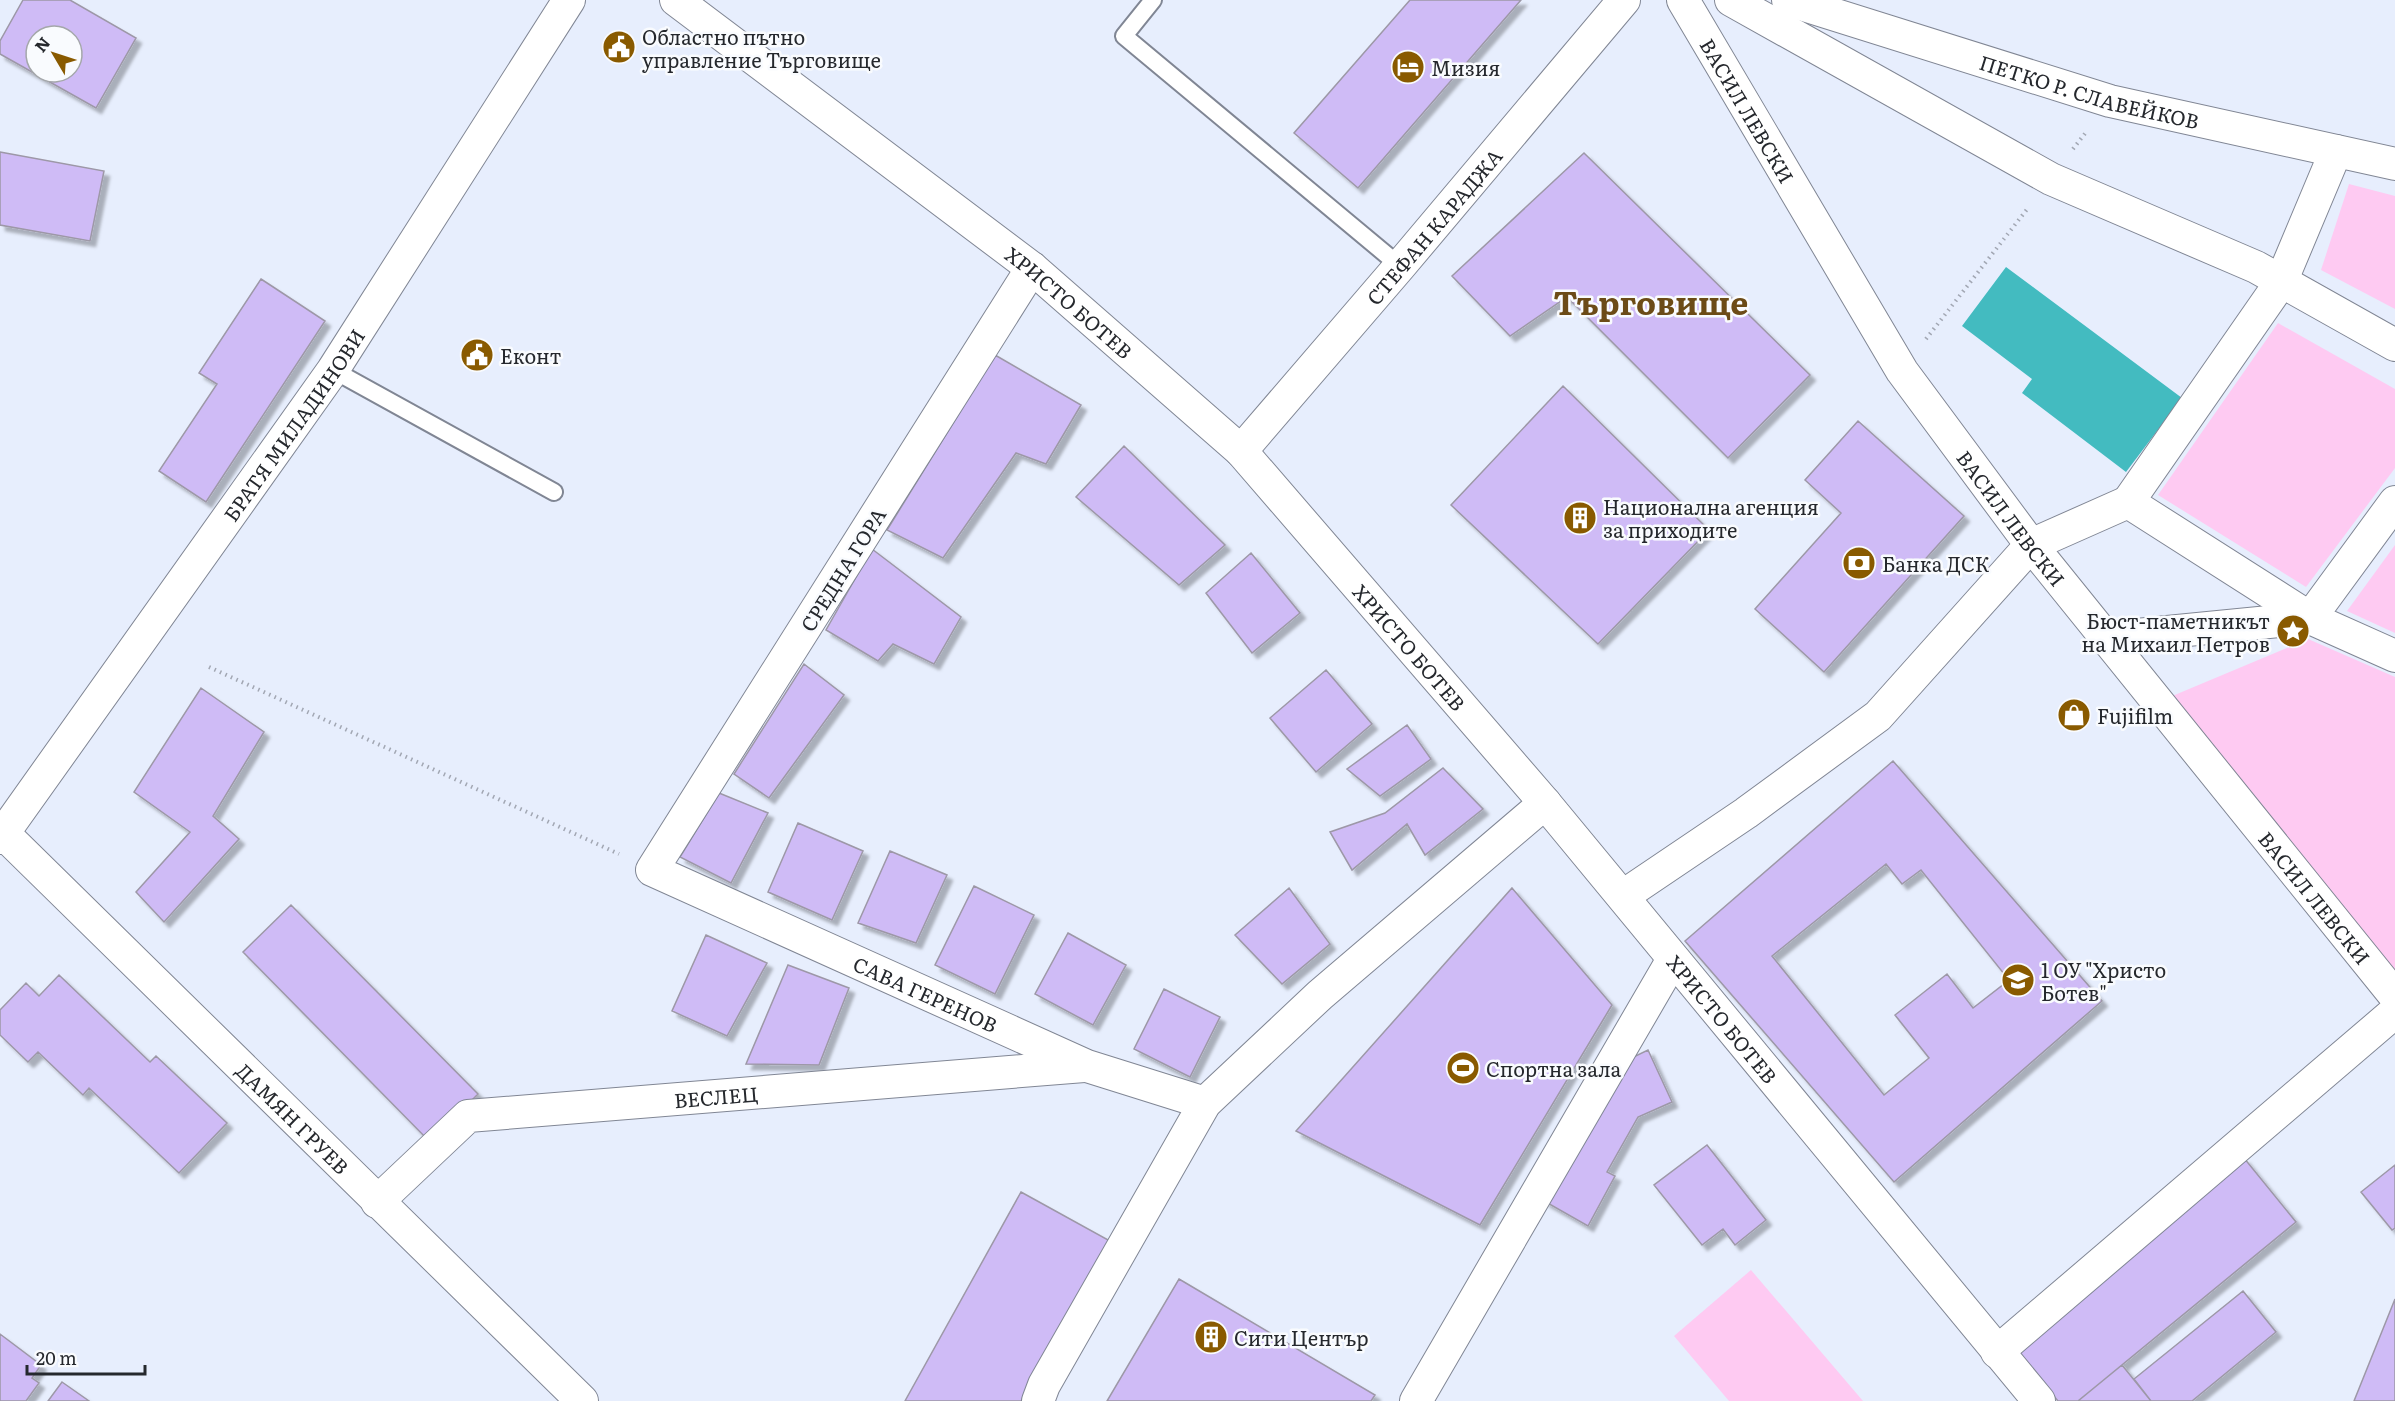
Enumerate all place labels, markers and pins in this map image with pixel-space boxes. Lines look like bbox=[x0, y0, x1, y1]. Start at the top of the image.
place label: Областно пътно управление Търговище bbox=[642, 21, 881, 74]
public building icon: Областно пътно управление Търговище bbox=[601, 29, 637, 65]
hotel icon: Мизия bbox=[1390, 49, 1426, 85]
place label: Мизия bbox=[1431, 52, 1500, 82]
public building icon: Еконт bbox=[459, 337, 495, 373]
place label: Еконт bbox=[500, 340, 562, 370]
place label: Национална агенция за приходите bbox=[1603, 491, 1819, 544]
building icon: Национална агенция за приходите bbox=[1562, 500, 1598, 536]
bank icon: Банка ДСК bbox=[1841, 545, 1877, 581]
place label: Банка ДСК bbox=[1882, 548, 1990, 578]
place label: Бюст-паметникът на Михаил Петров bbox=[2082, 605, 2270, 658]
place icon: Бюст-паметникът на Михаил Петров bbox=[2275, 613, 2311, 649]
shop icon: Fujifilm bbox=[2056, 697, 2092, 733]
place label: Fujifilm bbox=[2097, 700, 2173, 730]
place label: 1 ОУ "Христо Ботев" bbox=[2041, 954, 2166, 1007]
school or university icon: 1 ОУ "Христо Ботев" bbox=[2000, 962, 2036, 998]
sports icon: Спортна зала bbox=[1445, 1050, 1481, 1086]
place label: Спортна зала bbox=[1486, 1053, 1622, 1083]
building icon: Сити Център bbox=[1193, 1319, 1229, 1355]
place label: Сити Център bbox=[1234, 1322, 1369, 1352]

